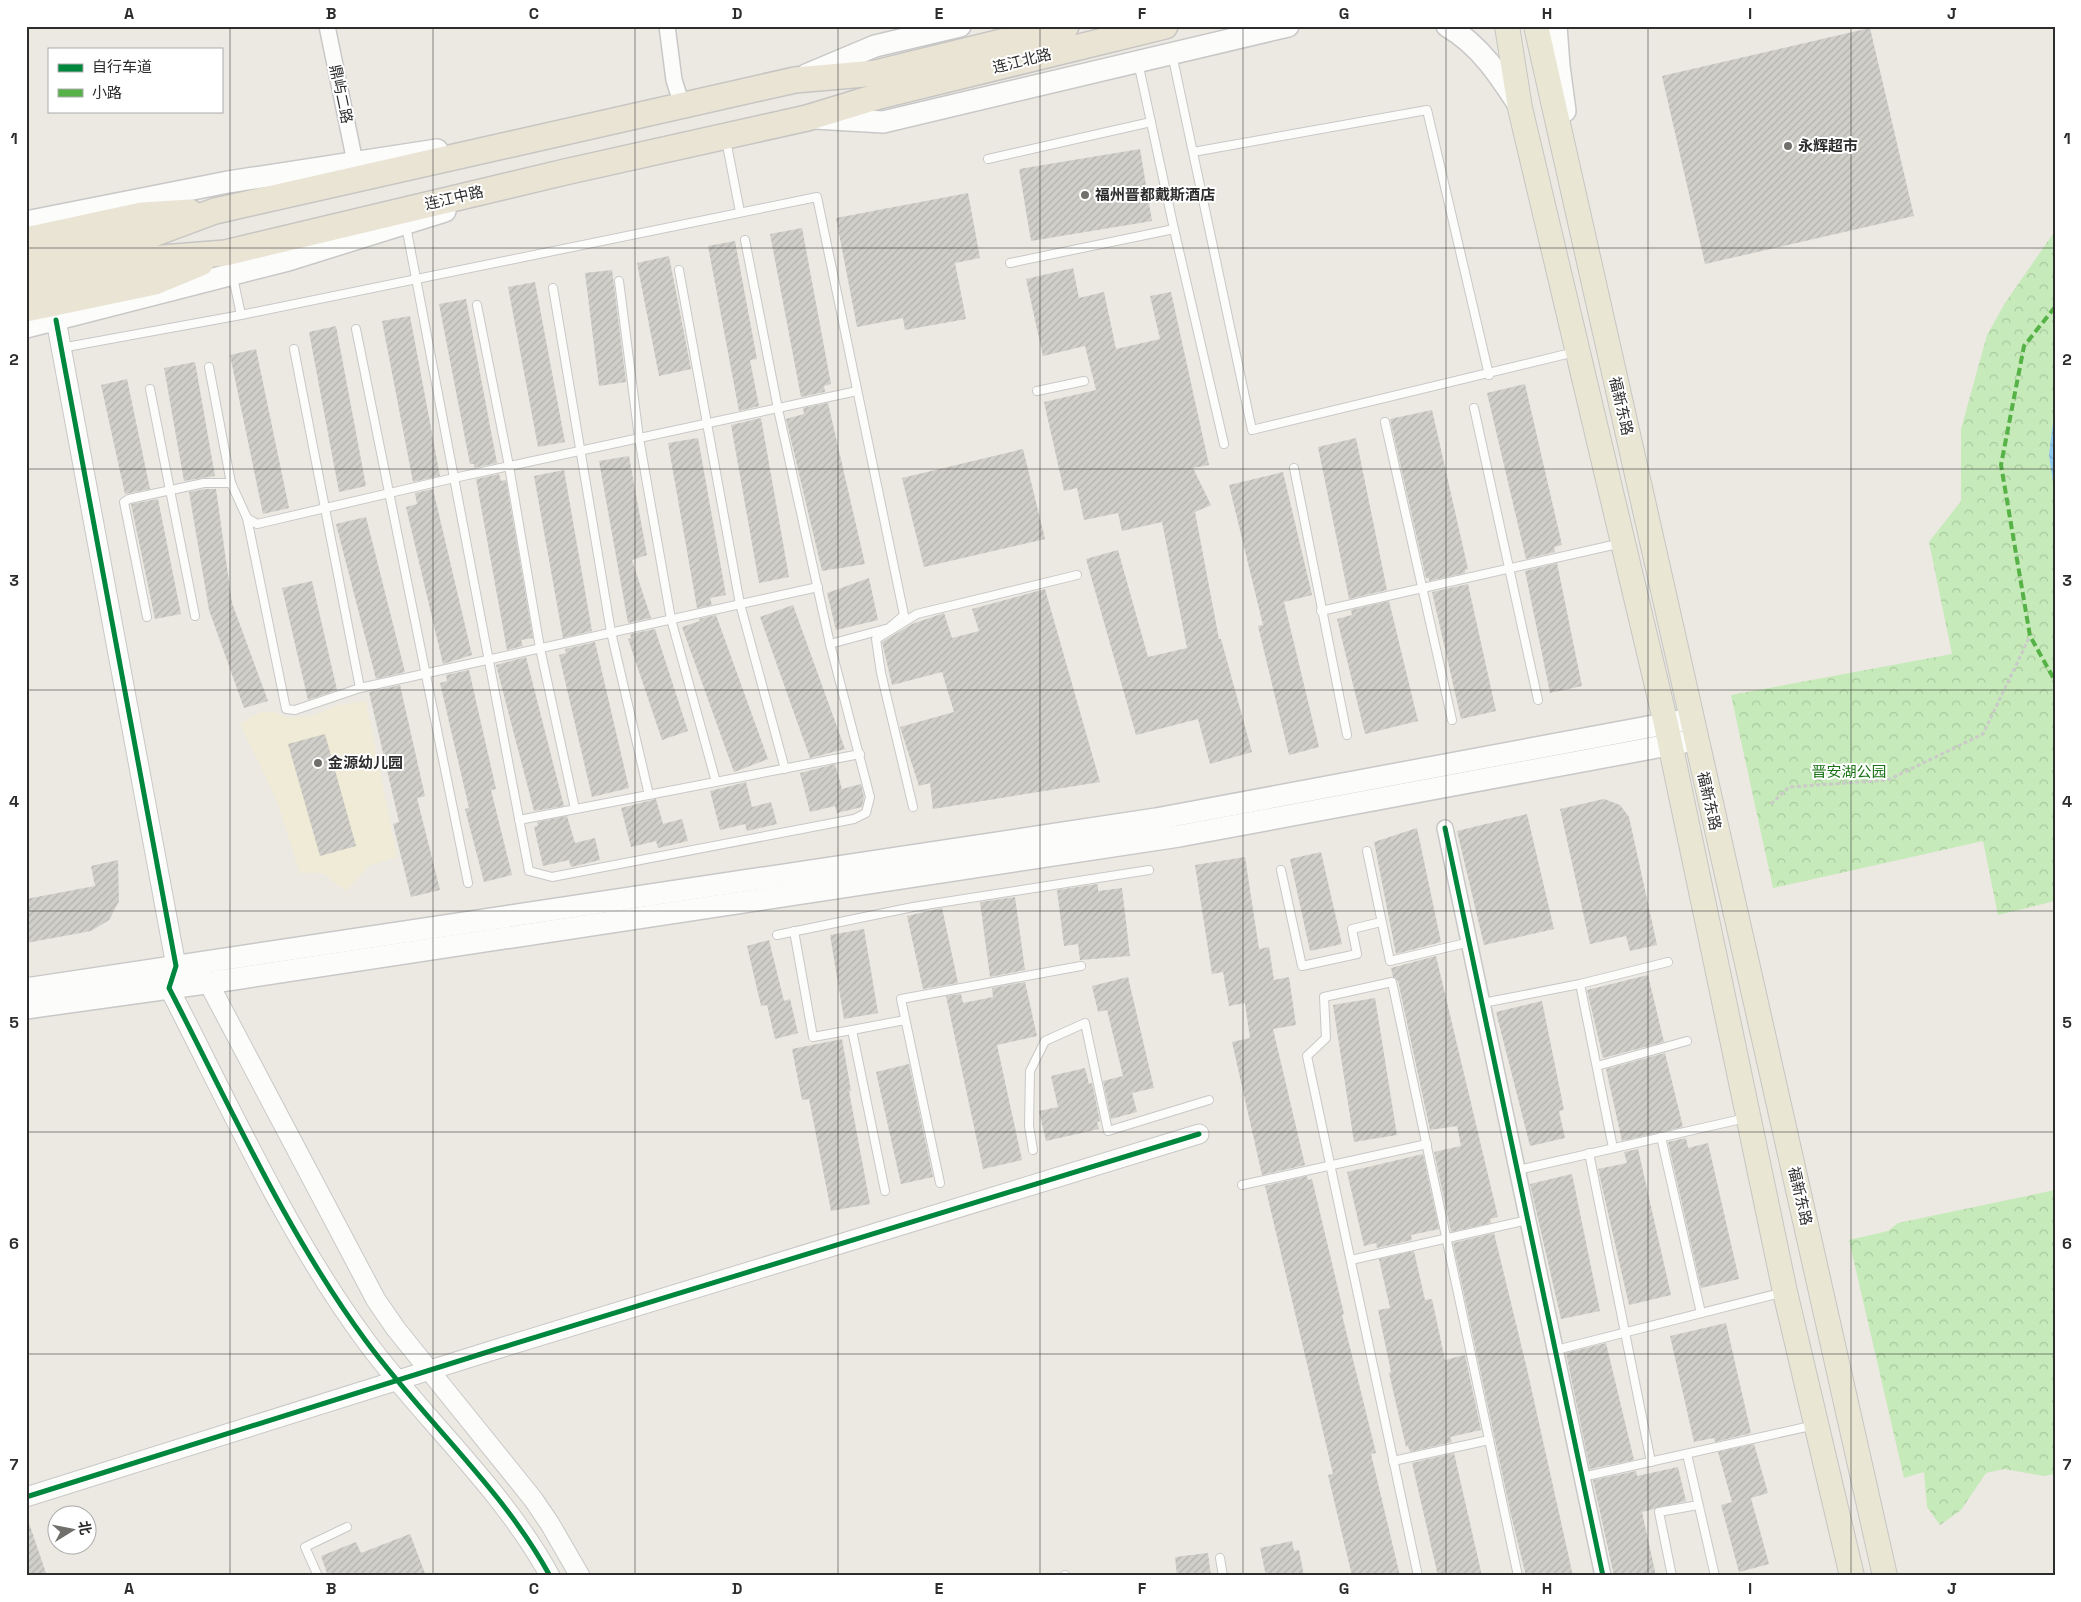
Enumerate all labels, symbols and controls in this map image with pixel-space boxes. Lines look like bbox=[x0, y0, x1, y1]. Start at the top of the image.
text: A bbox=[124, 3, 134, 24]
text: B bbox=[326, 3, 336, 24]
text: C bbox=[529, 3, 539, 24]
text: D bbox=[732, 3, 742, 24]
text: E bbox=[935, 3, 944, 24]
text: F bbox=[1138, 3, 1147, 24]
text: G bbox=[1339, 3, 1349, 24]
text: H bbox=[1542, 3, 1552, 24]
text: I bbox=[1748, 3, 1752, 24]
text: J bbox=[1947, 3, 1957, 24]
street label: 连江北路 bbox=[990, 44, 1053, 77]
legend bbox=[48, 48, 222, 112]
text: 自行车道 bbox=[92, 57, 152, 76]
street label: 鼎屿二路 bbox=[326, 63, 357, 125]
text: 小路 bbox=[92, 83, 122, 102]
text: 1 bbox=[10, 128, 18, 149]
text: 1 bbox=[2063, 128, 2071, 149]
place label: 永辉超市 bbox=[1798, 136, 1858, 155]
marker: 永辉超市 bbox=[1782, 140, 1794, 152]
street label: 连江中路 bbox=[423, 182, 485, 214]
place label: 福州晋都戴斯酒店 bbox=[1095, 185, 1215, 204]
marker: 福州晋都戴斯酒店 bbox=[1079, 189, 1091, 201]
text: 2 bbox=[9, 349, 19, 370]
text: 2 bbox=[2062, 349, 2072, 370]
street label: 福新东路 bbox=[1605, 375, 1637, 437]
text: 3 bbox=[9, 570, 19, 591]
text: 3 bbox=[2062, 570, 2072, 591]
place label: 金源幼儿园 bbox=[328, 753, 403, 772]
marker: 金源幼儿园 bbox=[312, 757, 324, 769]
park label: 晋安湖公园 bbox=[1811, 762, 1887, 781]
street label: 福新东路 bbox=[1693, 770, 1725, 832]
text: 4 bbox=[9, 791, 19, 812]
text: 4 bbox=[2062, 791, 2072, 812]
text: 5 bbox=[9, 1012, 19, 1033]
text: 5 bbox=[2062, 1012, 2072, 1033]
street label: 福新东路 bbox=[1784, 1165, 1816, 1227]
text: 6 bbox=[9, 1233, 19, 1254]
text: 6 bbox=[2062, 1233, 2072, 1254]
text: 7 bbox=[10, 1454, 19, 1475]
text: 7 bbox=[2063, 1454, 2072, 1475]
north arrow bbox=[48, 1504, 98, 1554]
text: 北 bbox=[75, 1519, 95, 1536]
text: A bbox=[124, 1578, 134, 1599]
text: B bbox=[326, 1578, 336, 1599]
text: C bbox=[529, 1578, 539, 1599]
text: D bbox=[732, 1578, 742, 1599]
text: E bbox=[935, 1578, 944, 1599]
text: F bbox=[1138, 1578, 1147, 1599]
text: G bbox=[1339, 1578, 1349, 1599]
text: H bbox=[1542, 1578, 1552, 1599]
text: I bbox=[1748, 1578, 1752, 1599]
text: J bbox=[1947, 1578, 1957, 1599]

